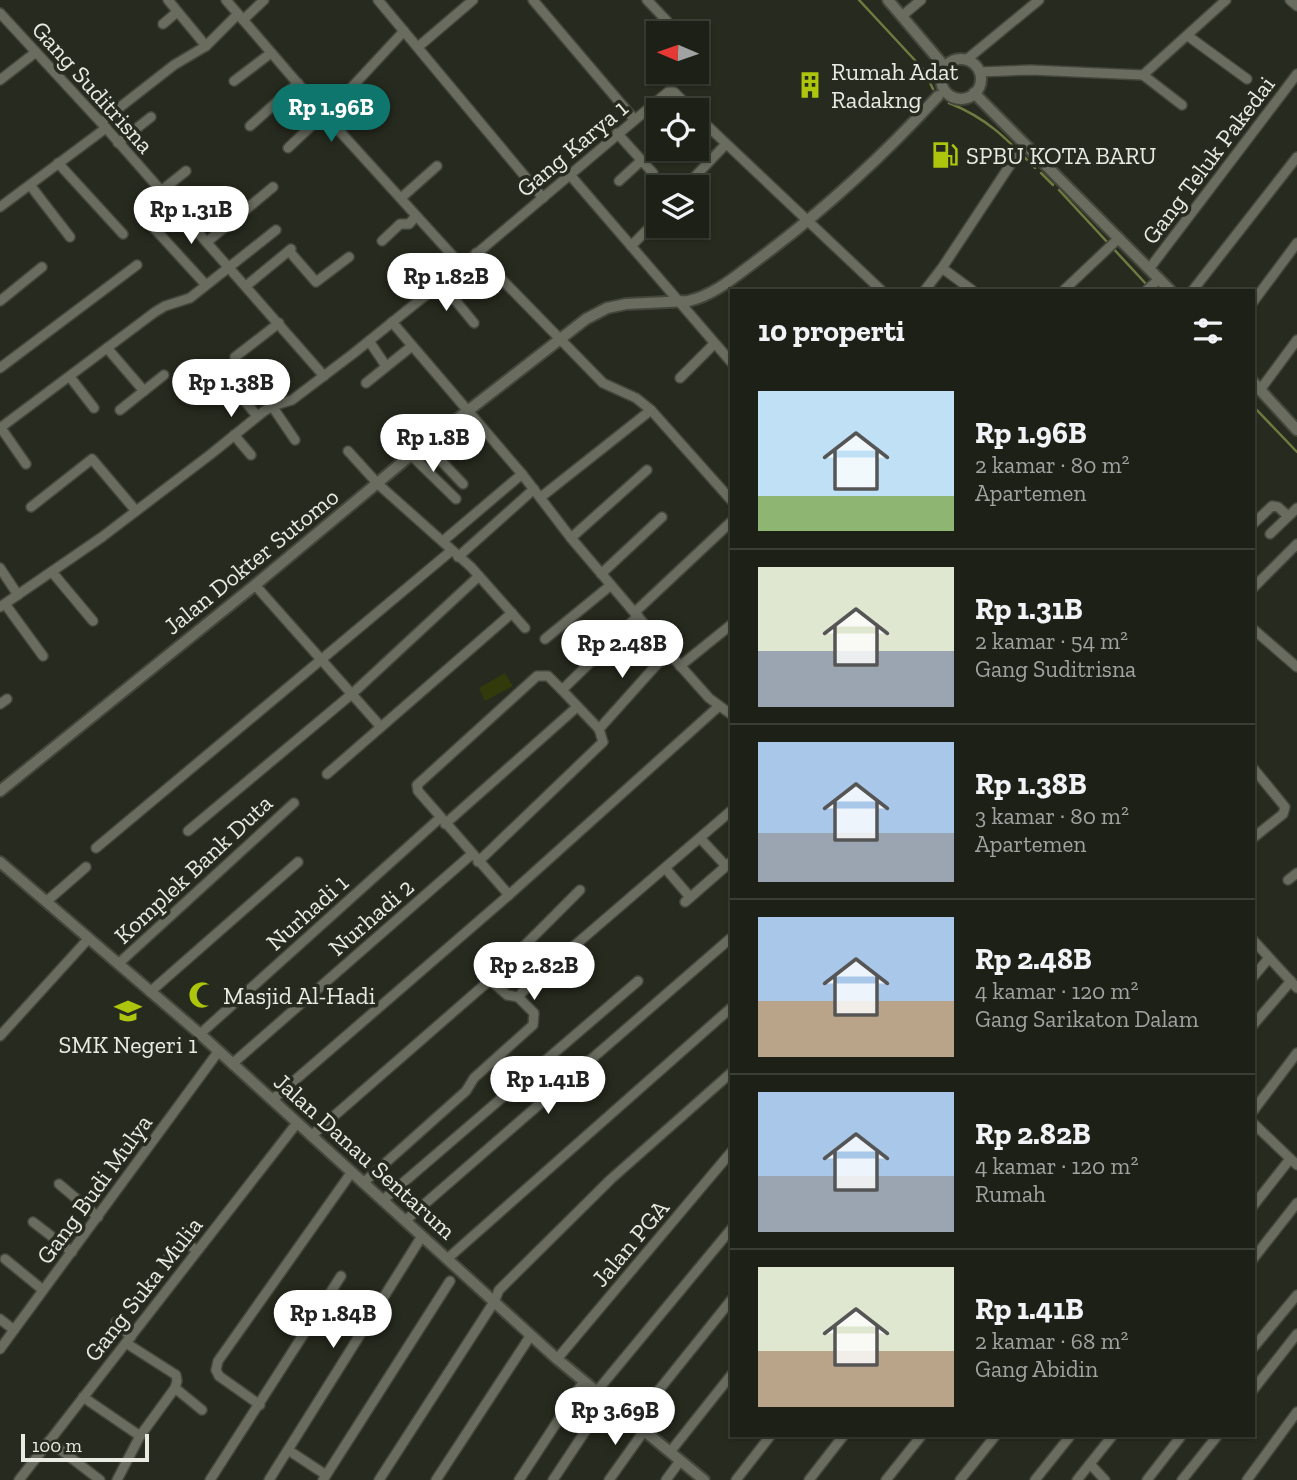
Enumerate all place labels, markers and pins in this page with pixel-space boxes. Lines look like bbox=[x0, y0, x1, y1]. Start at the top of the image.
place label: Rumah Adat Radakng bbox=[831, 57, 959, 114]
building icon: Rumah Adat Radakng bbox=[795, 70, 825, 100]
pin: Rp 1.96B bbox=[259, 85, 403, 144]
fuel station icon: SPBU KOTA BARU bbox=[930, 140, 960, 170]
place label: SPBU KOTA BARU bbox=[966, 141, 1157, 170]
pin: Rp 1.31B bbox=[119, 187, 263, 246]
pin: Rp 1.82B bbox=[374, 254, 518, 313]
pin: Rp 1.38B bbox=[159, 360, 303, 419]
pin: Rp 1.8B bbox=[368, 414, 498, 474]
pin: Rp 2.48B bbox=[550, 620, 694, 680]
pin: Rp 2.82B bbox=[462, 942, 606, 1002]
mosque icon: Masjid Al-Hadi bbox=[187, 980, 217, 1010]
place label: Masjid Al-Hadi bbox=[223, 981, 376, 1010]
school or university icon: SMK Negeri 1 bbox=[113, 996, 143, 1026]
place label: SMK Negeri 1 bbox=[59, 1030, 197, 1059]
pin: Rp 1.41B bbox=[476, 1056, 620, 1116]
pin: Rp 1.84B bbox=[261, 1290, 405, 1350]
pin: Rp 3.69B bbox=[543, 1388, 687, 1447]

